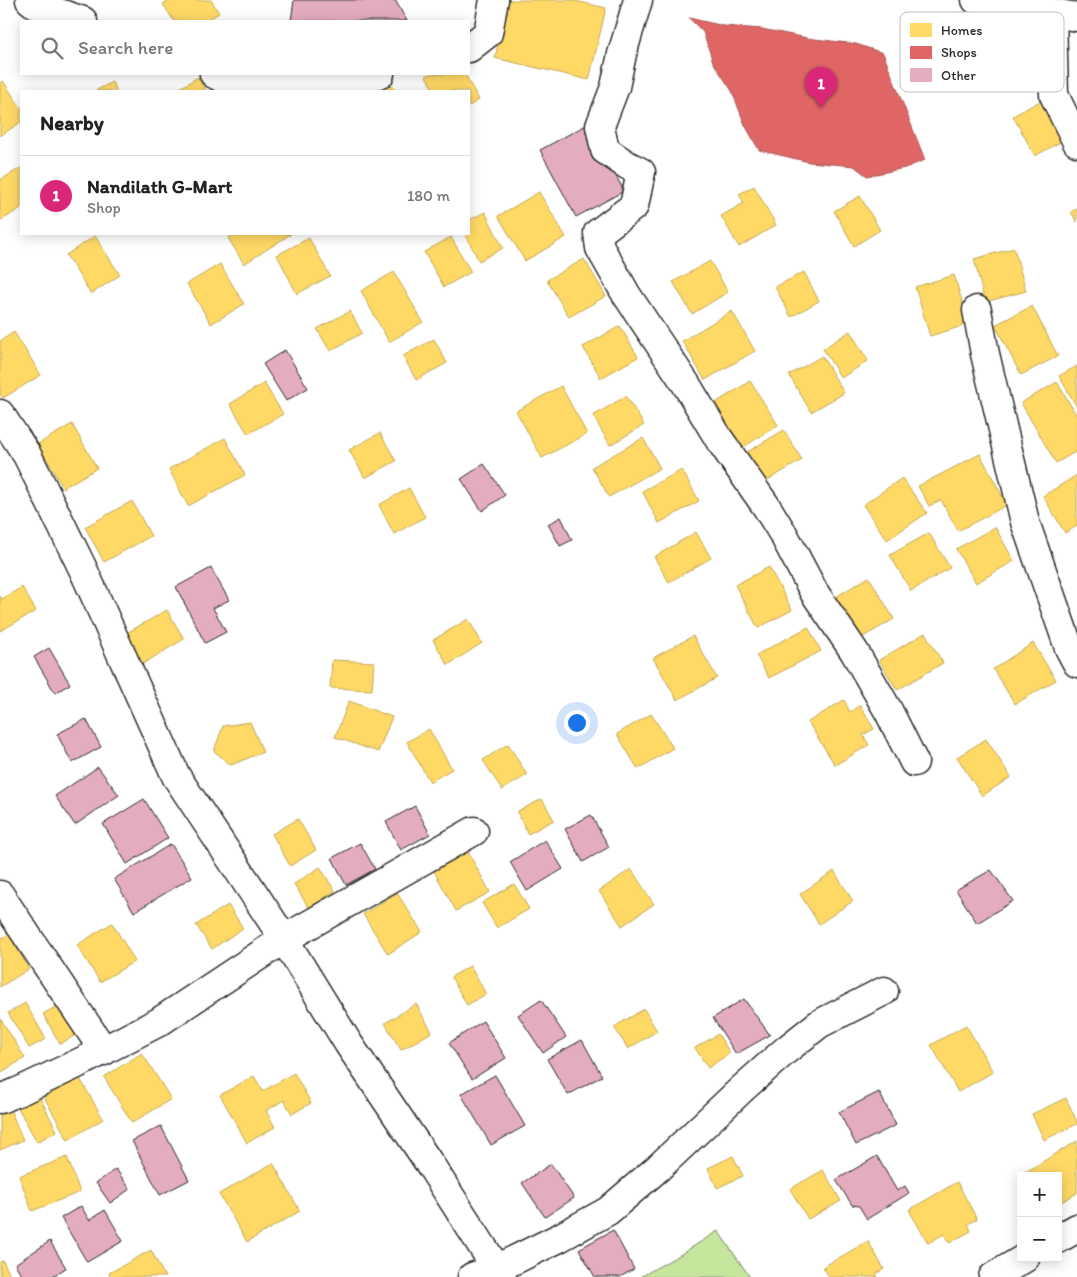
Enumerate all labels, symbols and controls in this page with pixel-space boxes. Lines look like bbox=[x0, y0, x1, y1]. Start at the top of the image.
legend bbox=[900, 12, 1064, 92]
search box bbox=[20, 20, 470, 75]
text: Homes bbox=[941, 22, 983, 39]
icon: search bbox=[38, 34, 66, 62]
text: Search here bbox=[78, 36, 173, 59]
text: Shops bbox=[941, 44, 977, 61]
pin: 1 bbox=[805, 67, 837, 108]
text: Other bbox=[941, 67, 976, 84]
text: Nearby bbox=[40, 110, 104, 135]
text: Nandilath G-Mart bbox=[87, 175, 233, 198]
text: 1 bbox=[52, 186, 60, 205]
text: 180 m bbox=[407, 186, 450, 205]
text: Shop bbox=[87, 198, 121, 217]
your location bbox=[564, 710, 590, 736]
map controls bbox=[1017, 1172, 1062, 1262]
button: + bbox=[1017, 1172, 1062, 1217]
button: − bbox=[1017, 1217, 1062, 1262]

